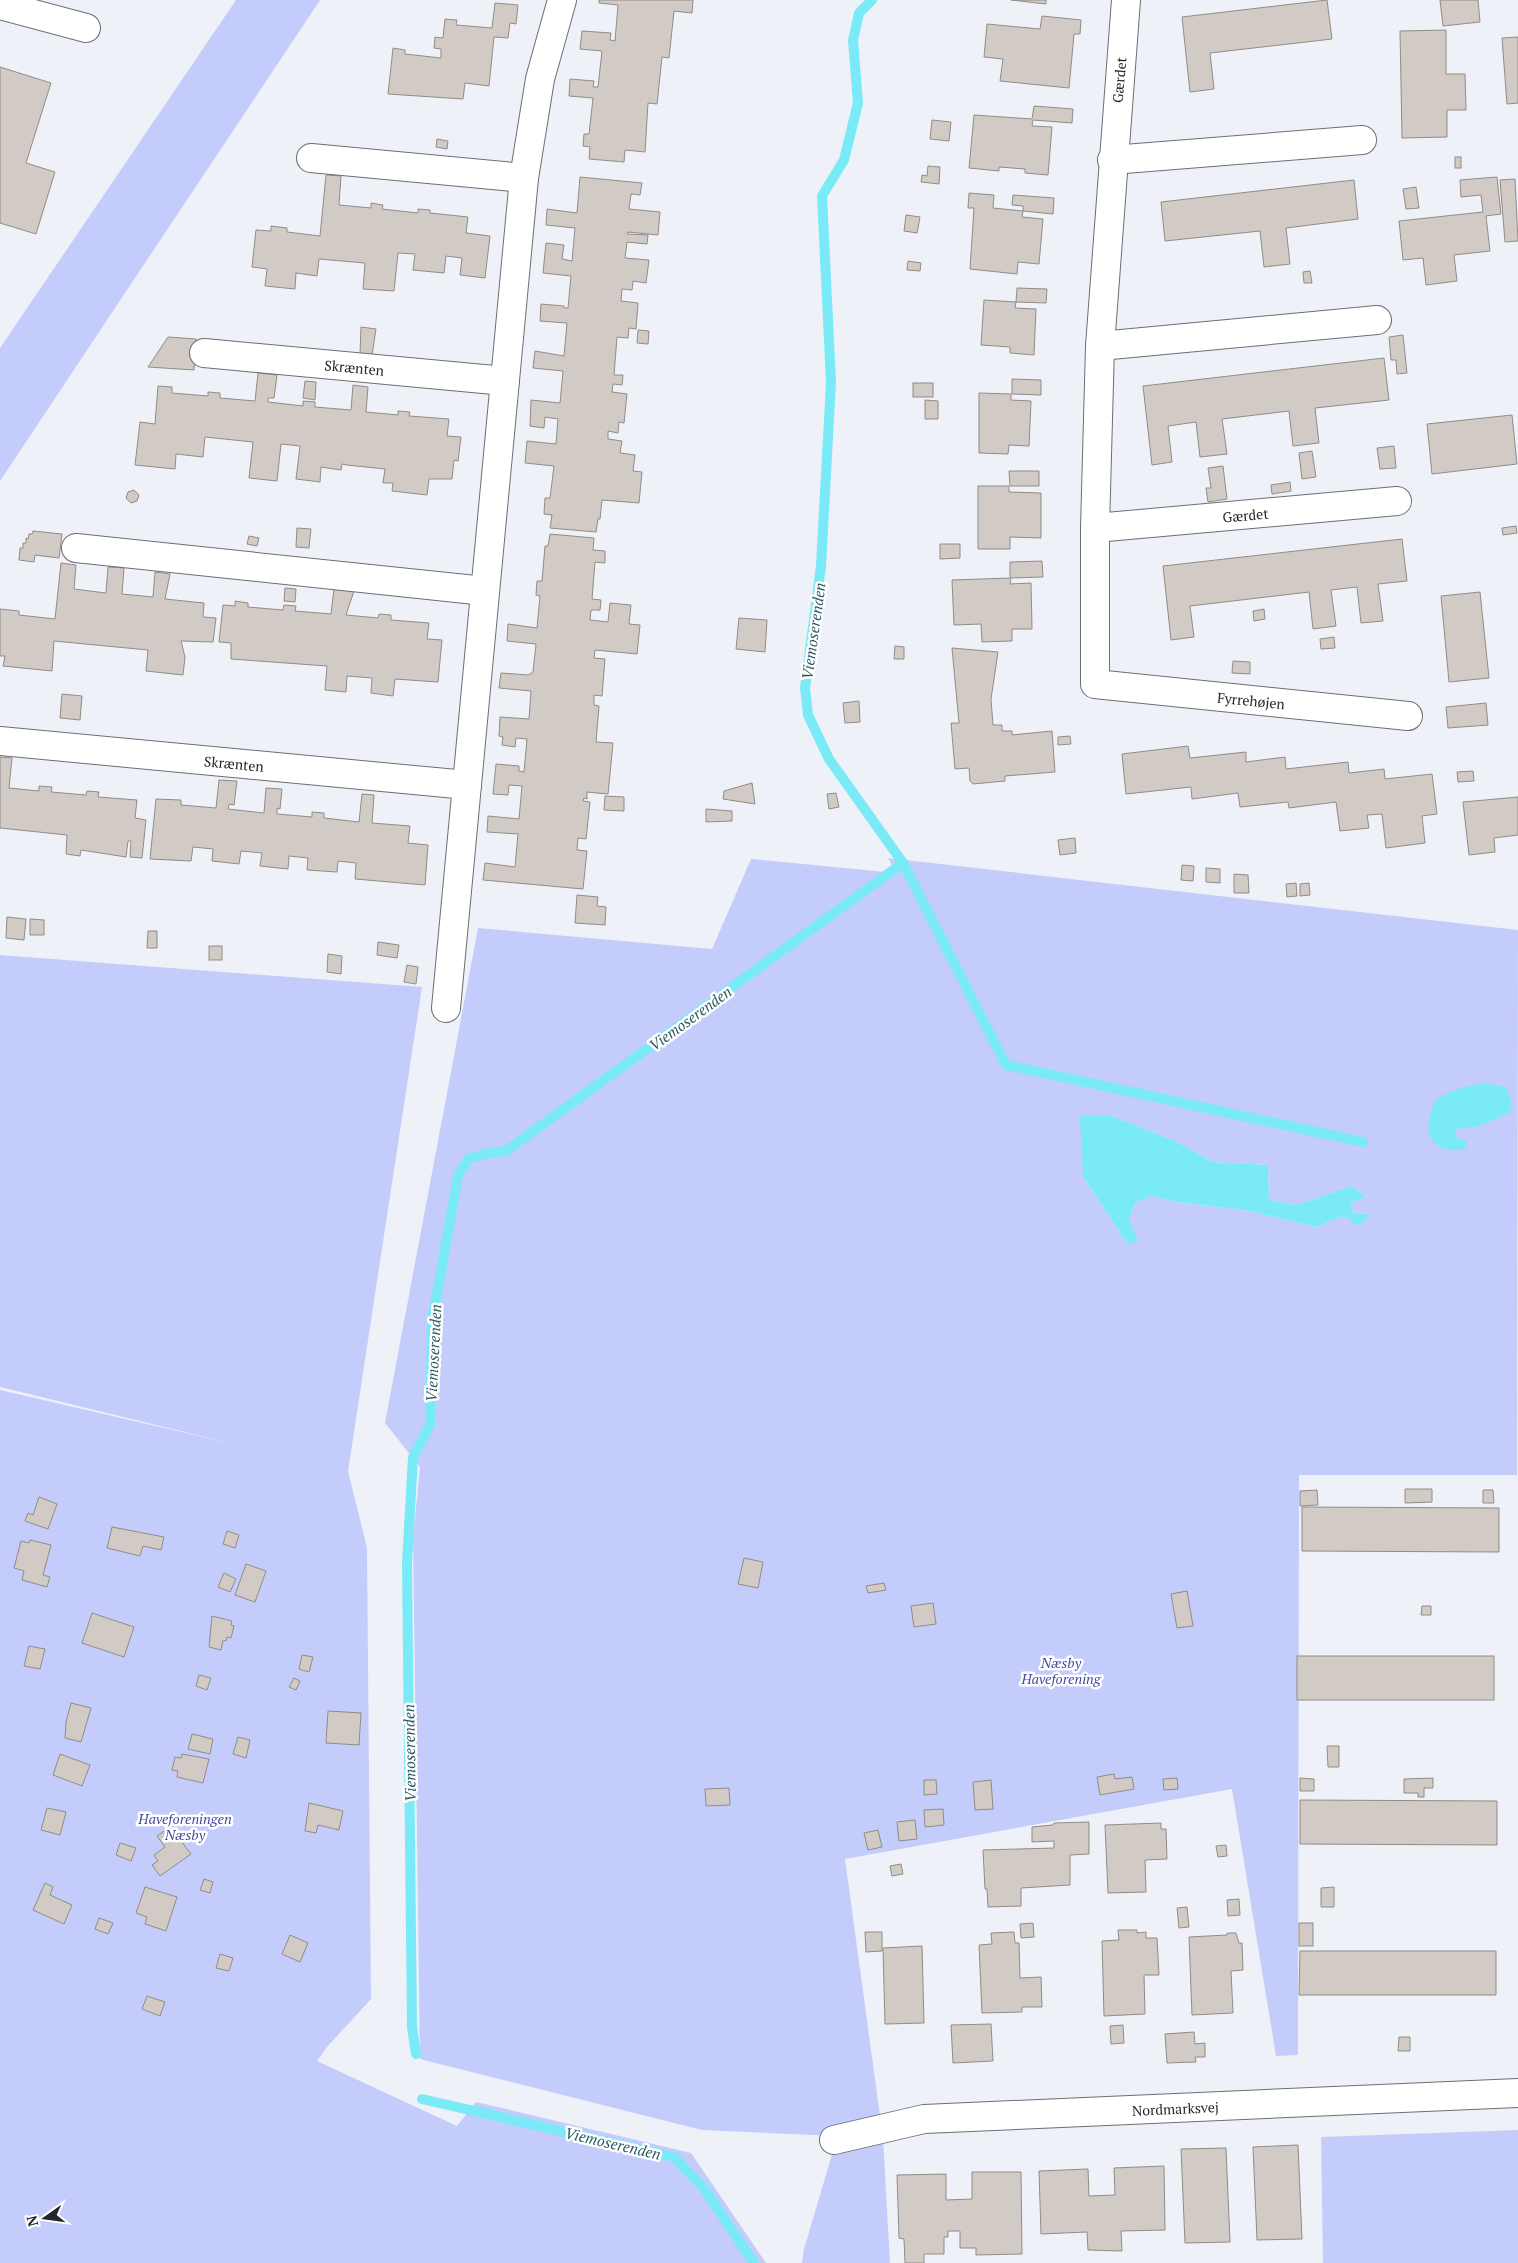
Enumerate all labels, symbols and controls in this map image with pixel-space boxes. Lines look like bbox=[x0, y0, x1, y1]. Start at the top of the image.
street label: Gærdet bbox=[1108, 56, 1131, 104]
street label: Skrænten bbox=[324, 355, 386, 379]
street label: Gærdet bbox=[1222, 503, 1270, 526]
water label: Viemoserenden bbox=[796, 581, 830, 681]
street label: Fyrrehøjen bbox=[1216, 687, 1287, 713]
street label: Skrænten bbox=[203, 751, 265, 775]
water label: Viemoserenden bbox=[645, 981, 735, 1055]
water label: Viemoserenden bbox=[420, 1304, 446, 1402]
park label: Næsby Haveforening bbox=[1020, 1653, 1102, 1688]
water label: Viemoserenden bbox=[398, 1704, 420, 1802]
park label: Haveforeningen Næsby bbox=[137, 1809, 232, 1844]
street label: Nordmarksvej bbox=[1131, 2097, 1219, 2119]
water label: Viemoserenden bbox=[563, 2122, 663, 2164]
north arrow bbox=[20, 2193, 70, 2243]
text: N bbox=[21, 2213, 42, 2229]

